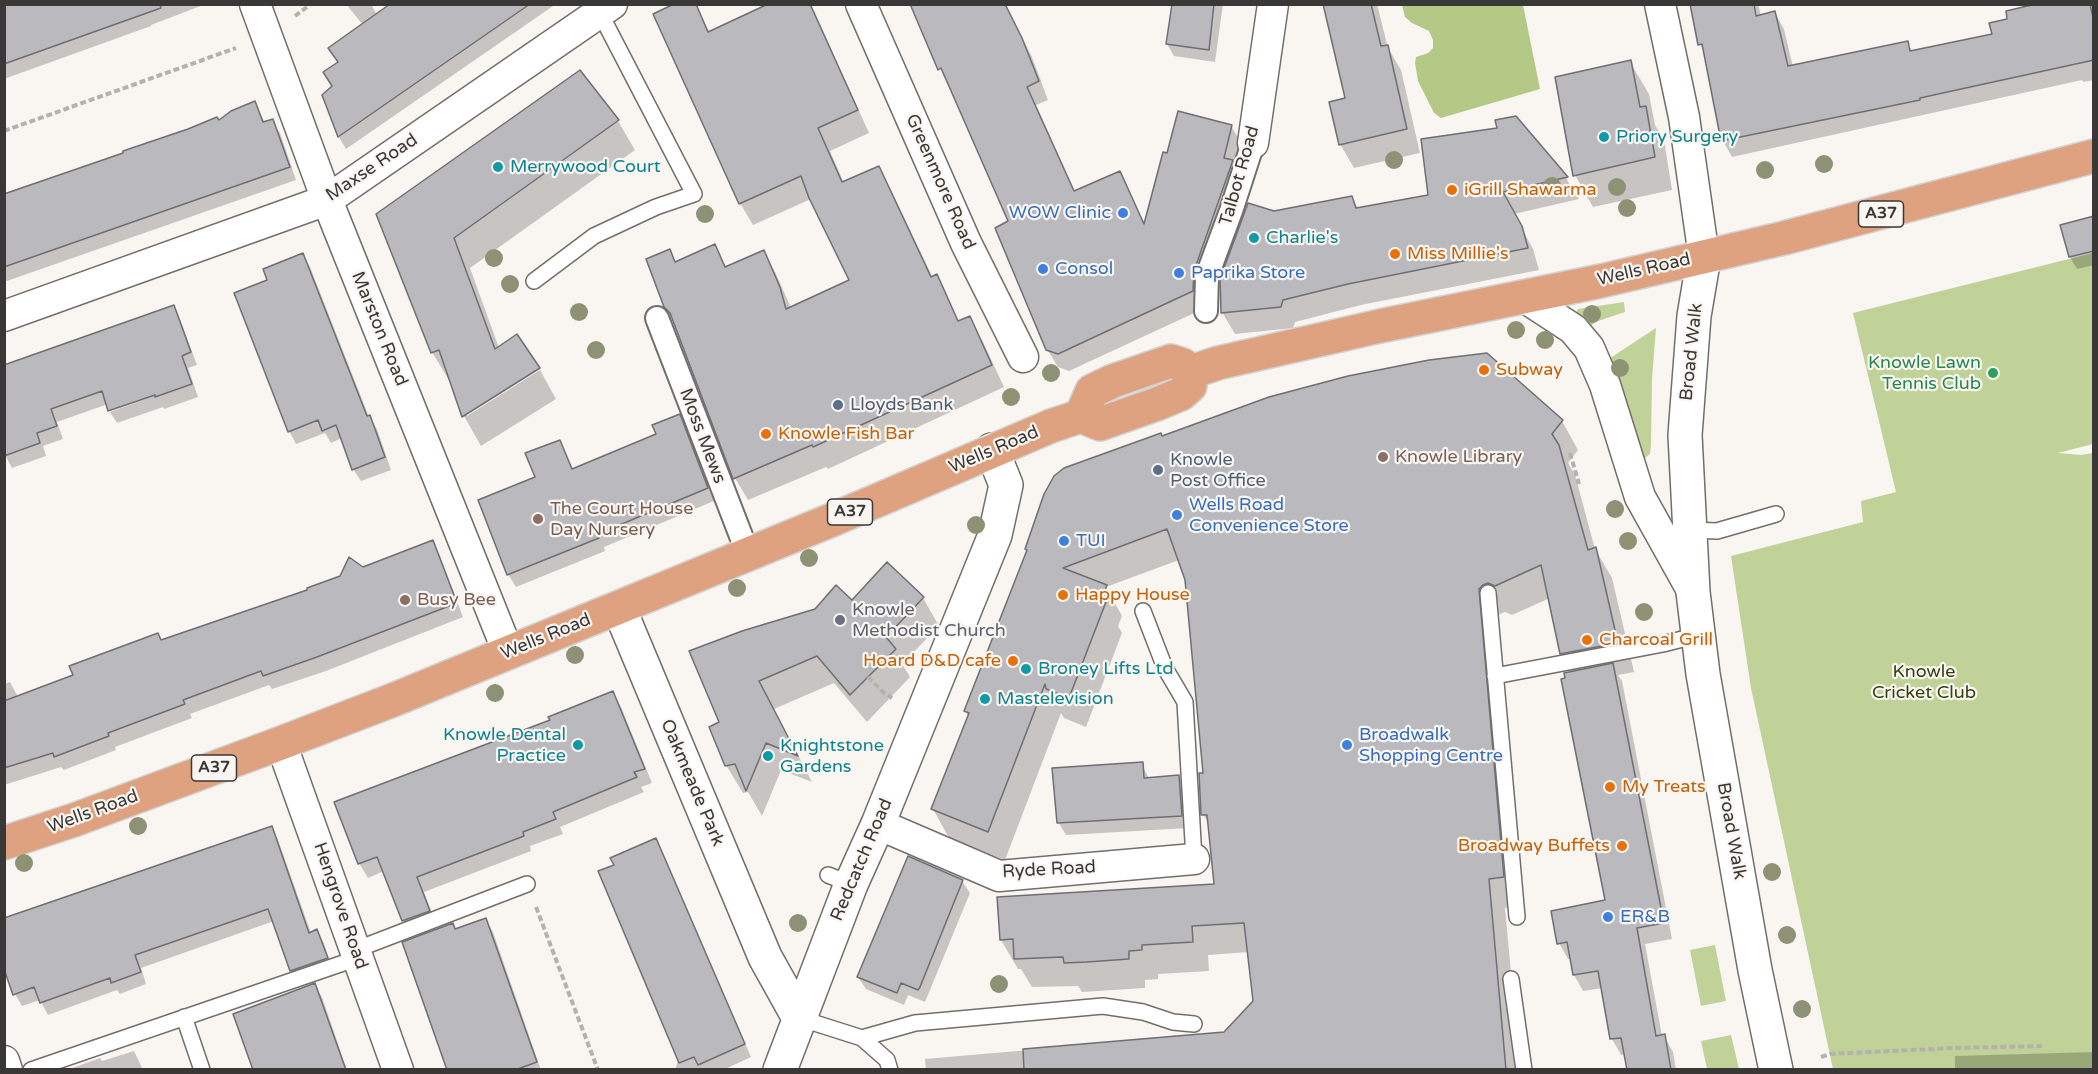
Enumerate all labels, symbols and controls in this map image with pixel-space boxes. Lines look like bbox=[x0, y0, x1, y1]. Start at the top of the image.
street label: Greenmore Road bbox=[900, 111, 980, 253]
street label: Talbot Road bbox=[1215, 123, 1265, 229]
place label: Priory Surgery bbox=[1616, 126, 1738, 148]
street label: Maxse Road bbox=[322, 129, 422, 207]
marker: Priory Surgery bbox=[1597, 130, 1611, 144]
place label: Merrywood Court bbox=[510, 156, 661, 178]
marker: Merrywood Court bbox=[491, 160, 505, 174]
place label: iGrill Shawarma bbox=[1464, 179, 1597, 201]
marker: iGrill Shawarma bbox=[1445, 183, 1459, 197]
road number: A37 bbox=[1858, 201, 1904, 227]
place label: WOW Clinic bbox=[1009, 202, 1111, 224]
marker: WOW Clinic bbox=[1116, 206, 1130, 220]
place label: Charlie's bbox=[1266, 227, 1338, 249]
marker: Charlie's bbox=[1247, 231, 1261, 245]
place label: Miss Millie's bbox=[1407, 243, 1509, 265]
marker: Miss Millie's bbox=[1388, 247, 1402, 261]
street label: Wells Road bbox=[1595, 249, 1693, 291]
place label: Consol bbox=[1055, 258, 1113, 280]
marker: Consol bbox=[1036, 262, 1050, 276]
place label: Paprika Store bbox=[1191, 262, 1305, 284]
marker: Paprika Store bbox=[1172, 266, 1186, 280]
street label: Marston Road bbox=[346, 269, 412, 389]
street label: Broad Walk bbox=[1676, 302, 1708, 402]
place label: Knowle Lawn Tennis Club bbox=[1868, 352, 1981, 394]
place label: Subway bbox=[1496, 359, 1563, 381]
marker: Subway bbox=[1477, 363, 1491, 377]
marker: Knowle Lawn Tennis Club bbox=[1986, 366, 2000, 380]
street label: Moss Mews bbox=[674, 385, 730, 487]
place label: Lloyds Bank bbox=[850, 394, 953, 416]
marker: Lloyds Bank bbox=[831, 398, 845, 412]
street label: Wells Road bbox=[946, 421, 1042, 479]
place label: Knowle Fish Bar bbox=[778, 423, 914, 445]
marker: Knowle Fish Bar bbox=[759, 427, 773, 441]
place label: Knowle Library bbox=[1395, 446, 1522, 468]
place label: Knowle Post Office bbox=[1170, 449, 1266, 492]
marker: Knowle Library bbox=[1376, 450, 1390, 464]
marker: Knowle Post Office bbox=[1151, 463, 1165, 477]
place label: Wells Road Convenience Store bbox=[1189, 494, 1349, 536]
place label: The Court House Day Nursery bbox=[550, 498, 693, 540]
road number: A37 bbox=[828, 499, 872, 525]
marker: Wells Road Convenience Store bbox=[1170, 508, 1184, 522]
marker: The Court House Day Nursery bbox=[531, 512, 545, 526]
place label: TUI bbox=[1076, 530, 1106, 552]
marker: TUI bbox=[1057, 534, 1071, 548]
place label: Happy House bbox=[1075, 584, 1190, 606]
marker: Happy House bbox=[1056, 588, 1070, 602]
place label: Busy Bee bbox=[417, 589, 496, 611]
marker: Busy Bee bbox=[398, 593, 412, 607]
place label: Knowle Methodist Church bbox=[852, 599, 1006, 642]
street label: Wells Road bbox=[498, 609, 594, 665]
marker: Knowle Methodist Church bbox=[833, 613, 847, 627]
place label: Charcoal Grill bbox=[1599, 629, 1713, 651]
marker: Charcoal Grill bbox=[1580, 633, 1594, 647]
place label: Hoard D&D cafe bbox=[863, 650, 1001, 672]
marker: Hoard D&D cafe bbox=[1006, 654, 1020, 668]
place label: Broney Lifts Ltd bbox=[1038, 658, 1174, 680]
park label: Knowle Cricket Club bbox=[1872, 661, 1976, 704]
marker: Broney Lifts Ltd bbox=[1019, 662, 1033, 676]
place label: Mastelevision bbox=[997, 688, 1114, 710]
marker: Mastelevision bbox=[978, 692, 992, 706]
street label: Oakmeade Park bbox=[656, 716, 728, 850]
place label: Knowle Dental Practice bbox=[443, 724, 566, 766]
place label: Broadwalk Shopping Centre bbox=[1359, 724, 1503, 766]
place label: Knightstone Gardens bbox=[780, 735, 884, 777]
marker: Knowle Dental Practice bbox=[571, 738, 585, 752]
marker: Broadwalk Shopping Centre bbox=[1340, 738, 1354, 752]
marker: Knightstone Gardens bbox=[761, 749, 775, 763]
road number: A37 bbox=[192, 755, 236, 781]
place label: My Treats bbox=[1622, 776, 1706, 798]
marker: My Treats bbox=[1603, 780, 1617, 794]
street label: Broad Walk bbox=[1712, 781, 1750, 881]
street label: Wells Road bbox=[45, 786, 141, 838]
street label: Redcatch Road bbox=[826, 795, 898, 925]
place label: Broadway Buffets bbox=[1458, 835, 1610, 857]
marker: Broadway Buffets bbox=[1615, 839, 1629, 853]
street label: Hengrove Road bbox=[308, 840, 372, 972]
street label: Ryde Road bbox=[1002, 857, 1096, 883]
place label: ER&B bbox=[1620, 906, 1670, 928]
marker: ER&B bbox=[1601, 910, 1615, 924]

